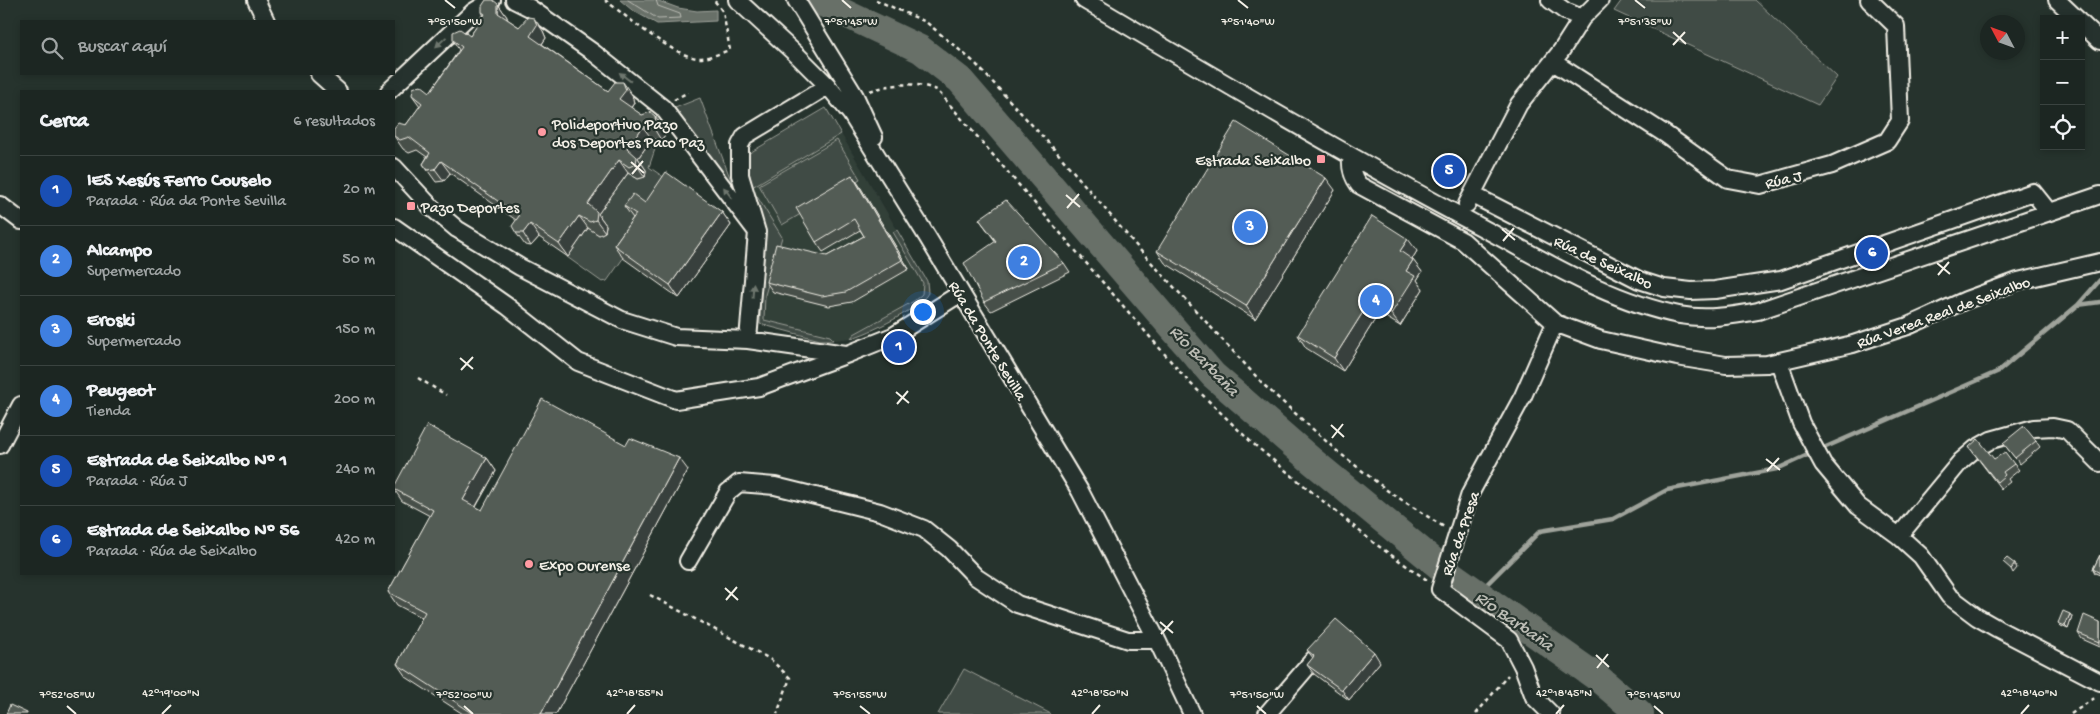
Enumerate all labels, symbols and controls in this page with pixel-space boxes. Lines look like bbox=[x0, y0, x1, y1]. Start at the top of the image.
north arrow bbox=[1980, 15, 2025, 60]
map controls bbox=[2040, 15, 2085, 150]
button: + bbox=[2040, 15, 2085, 60]
text: 7°51'50"W bbox=[427, 16, 482, 30]
text: 7°51'45"W bbox=[823, 16, 878, 30]
text: 7°51'40"W bbox=[1220, 16, 1275, 30]
text: 7°51'35"W bbox=[1617, 16, 1672, 30]
search box bbox=[20, 20, 395, 75]
icon: search bbox=[38, 34, 66, 62]
text: Buscar aquí bbox=[78, 36, 167, 59]
one-way arrow bbox=[436, 36, 448, 48]
button: − bbox=[2040, 60, 2085, 105]
one-way arrow bbox=[619, 72, 632, 83]
button: locate bbox=[2040, 105, 2085, 150]
text: Cerca bbox=[40, 110, 88, 135]
text: 6 resultados bbox=[293, 113, 375, 132]
place label: Polideportivo Pazo dos Deportes Paco Paz bbox=[551, 117, 705, 154]
marker: Polideportivo Pazo dos Deportes Paco Paz bbox=[536, 126, 548, 138]
pin: 5 bbox=[1433, 152, 1465, 190]
place label: Estrada Seixalbo bbox=[1195, 153, 1311, 172]
marker: Estrada Seixalbo bbox=[1315, 153, 1327, 165]
street label: Rúa J bbox=[1764, 167, 1806, 195]
text: IES Xesús Ferro Couselo bbox=[87, 170, 271, 193]
text: 1 bbox=[53, 181, 59, 200]
text: 20 m bbox=[343, 181, 375, 200]
one-way arrow bbox=[723, 186, 733, 200]
text: Parada · Rúa da Ponte Sevilla bbox=[87, 193, 286, 212]
marker: Pazo Deportes bbox=[405, 200, 417, 212]
place label: Pazo Deportes bbox=[420, 200, 520, 219]
pin: 3 bbox=[1234, 208, 1266, 246]
street label: Rúa de Seixalbo bbox=[1550, 233, 1655, 295]
pin: 6 bbox=[1856, 234, 1888, 272]
text: Alcampo bbox=[87, 240, 152, 263]
pin: 2 bbox=[1008, 243, 1040, 281]
text: 2 bbox=[52, 251, 60, 270]
text: 50 m bbox=[342, 251, 375, 270]
text: Supermercado bbox=[87, 263, 181, 282]
street label: Rúa Verea Real de Seixalbo bbox=[1855, 274, 2034, 355]
street label: Rúa da Ponte Sevilla bbox=[943, 279, 1030, 406]
pin: 4 bbox=[1360, 282, 1392, 320]
one-way arrow bbox=[749, 283, 757, 299]
your location bbox=[910, 299, 936, 325]
text: Eroski bbox=[87, 310, 135, 333]
text: 3 bbox=[52, 321, 60, 340]
text: 150 m bbox=[336, 321, 375, 340]
water label: Río Barbaña bbox=[1164, 322, 1243, 402]
pin: 1 bbox=[883, 328, 915, 366]
text: Supermercado bbox=[87, 333, 181, 352]
text: Peugeot bbox=[87, 380, 154, 403]
text: 4 bbox=[52, 391, 60, 410]
text: 200 m bbox=[334, 391, 375, 410]
text: Tienda bbox=[87, 403, 131, 422]
text: Estrada de Seixalbo Nº 1 bbox=[87, 450, 287, 473]
text: 5 bbox=[52, 461, 60, 480]
text: 240 m bbox=[335, 461, 375, 480]
text: Parada · Rúa J bbox=[87, 473, 187, 492]
street label: Rúa da Presa bbox=[1439, 488, 1486, 579]
text: Estrada de Seixalbo Nº 56 bbox=[87, 520, 299, 543]
text: 6 bbox=[52, 531, 60, 550]
text: 420 m bbox=[335, 531, 375, 550]
text: Parada · Rúa de Seixalbo bbox=[87, 543, 257, 562]
marker: Expo Ourense bbox=[523, 558, 535, 570]
place label: Expo Ourense bbox=[539, 558, 631, 577]
water label: Río Barbaña bbox=[1470, 587, 1557, 657]
text: 42°19'00"N bbox=[142, 687, 200, 701]
text: 42°18'55"N bbox=[607, 687, 664, 701]
text: 42°18'50"N bbox=[1071, 687, 1129, 701]
text: 42°18'45"N bbox=[1536, 687, 1592, 701]
text: 42°18'40"N bbox=[2001, 687, 2058, 701]
text: 7°52'05"W bbox=[38, 689, 95, 703]
text: 7°52'00"W bbox=[435, 689, 492, 703]
text: 7°51'55"W bbox=[832, 689, 887, 703]
text: 7°51'50"W bbox=[1229, 689, 1284, 703]
text: 7°51'45"W bbox=[1626, 689, 1681, 703]

